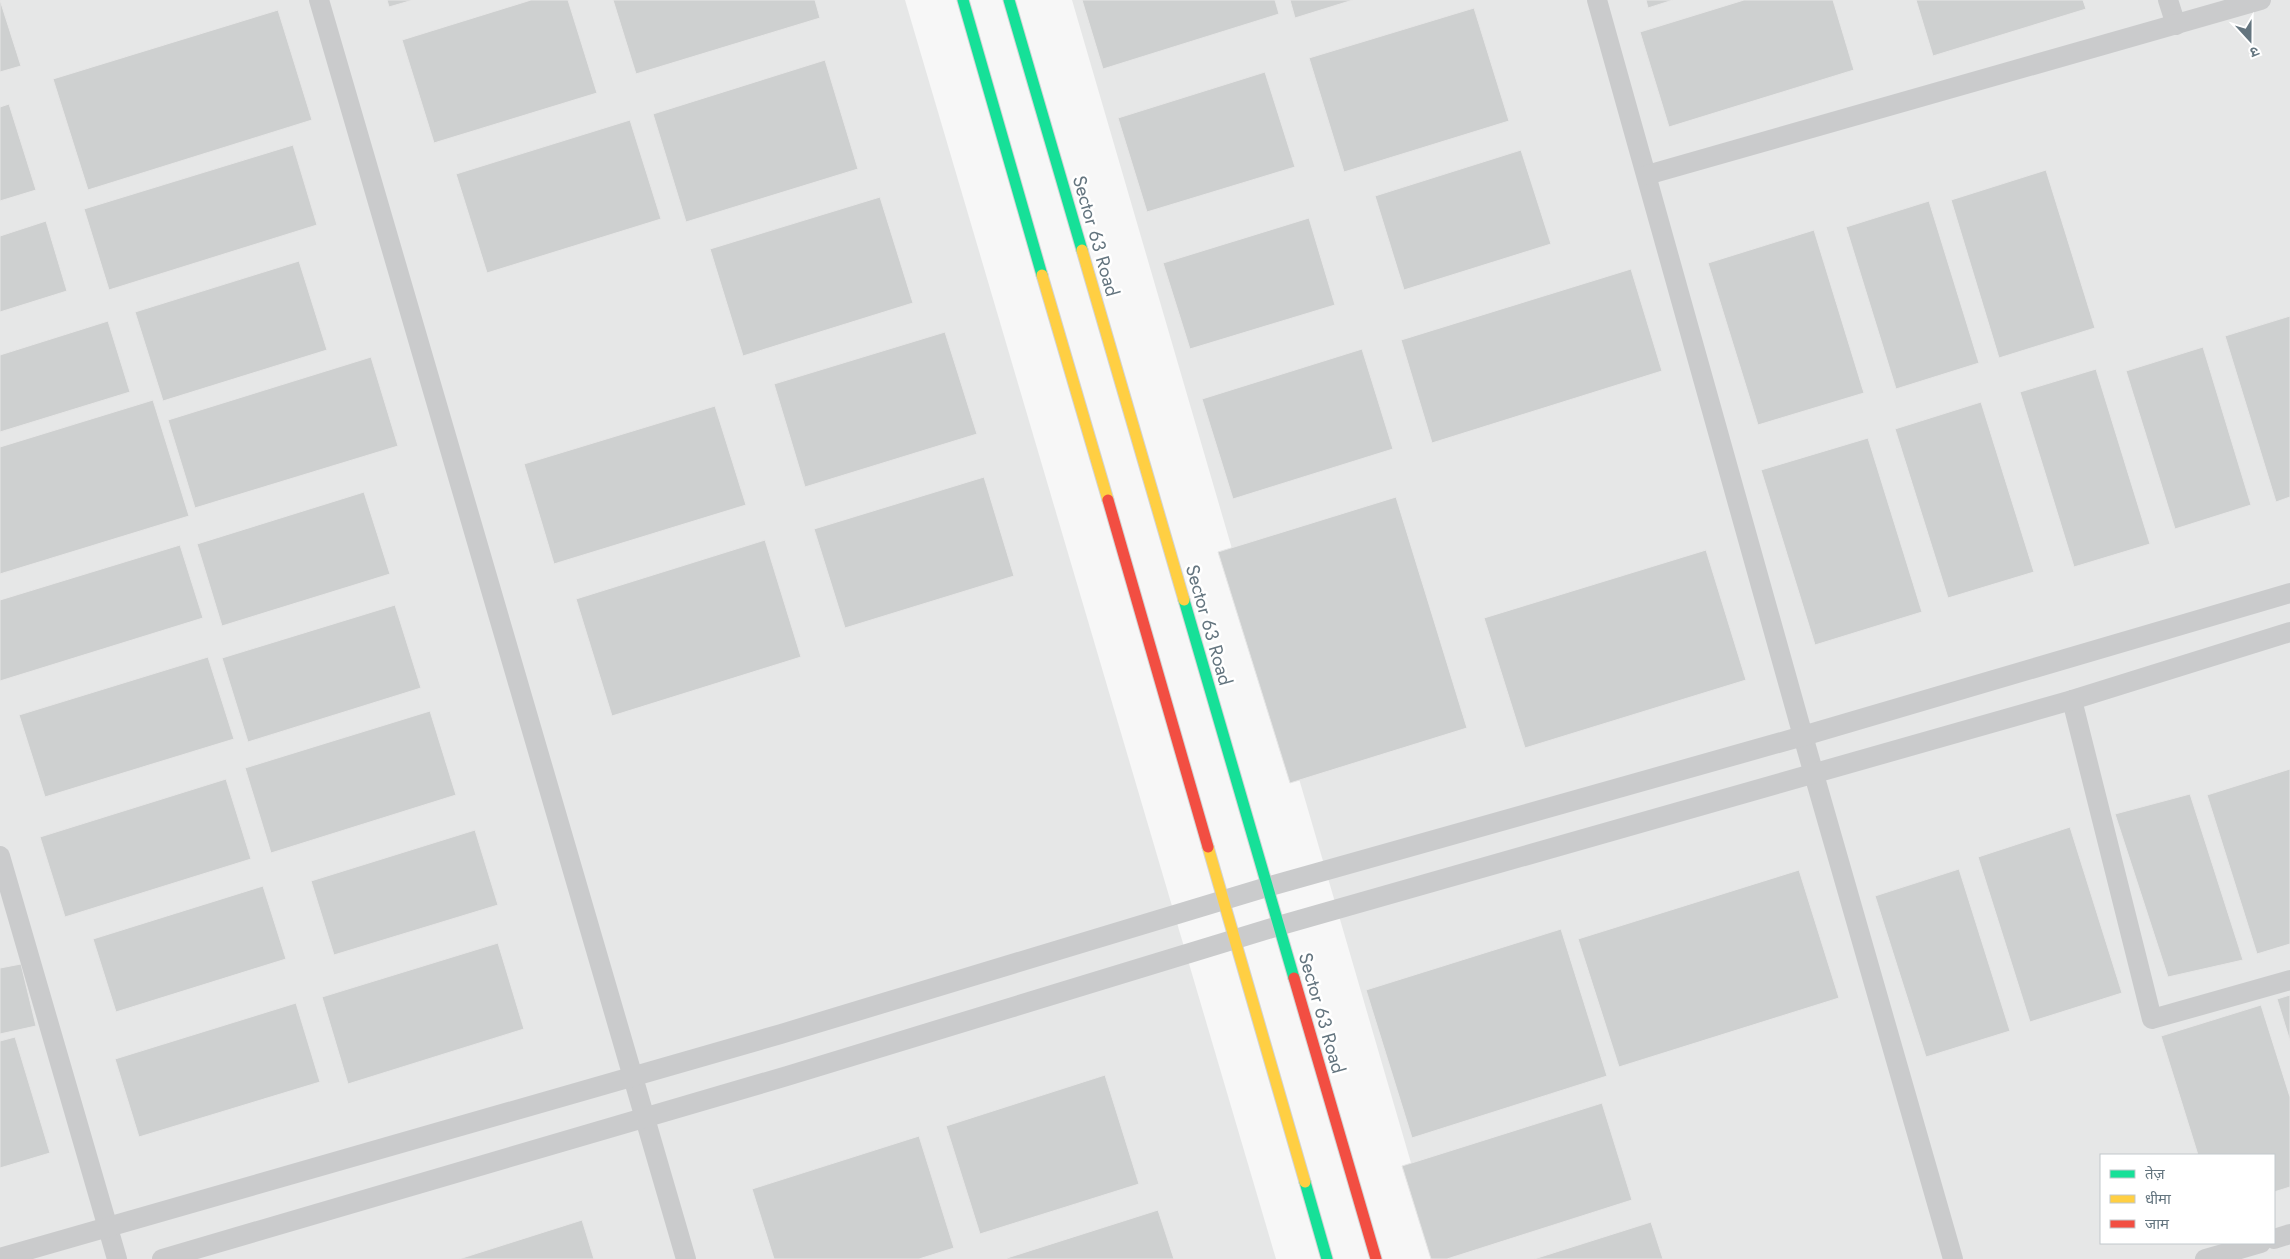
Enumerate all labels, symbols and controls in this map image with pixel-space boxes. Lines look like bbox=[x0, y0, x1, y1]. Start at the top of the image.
north arrow bbox=[2225, 15, 2275, 65]
text: उ bbox=[2247, 41, 2262, 63]
street label: Sector 63 Road bbox=[1066, 172, 1126, 300]
street label: Sector 63 Road bbox=[1179, 561, 1239, 689]
street label: Sector 63 Road bbox=[1292, 949, 1352, 1077]
legend bbox=[2100, 1154, 2275, 1244]
text: तेज़ bbox=[2145, 1163, 2166, 1185]
text: धीमा bbox=[2145, 1188, 2172, 1210]
text: जाम bbox=[2145, 1213, 2170, 1235]

